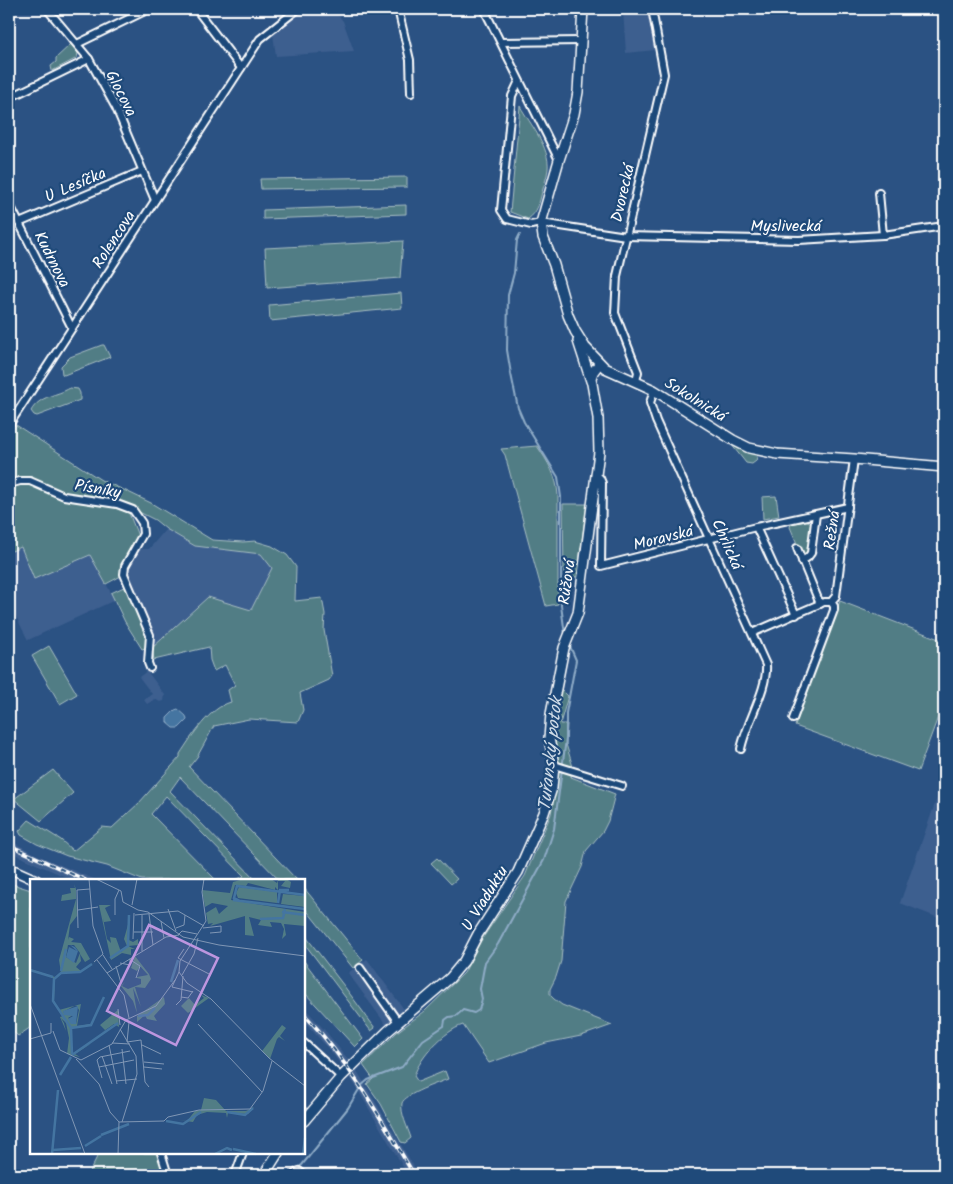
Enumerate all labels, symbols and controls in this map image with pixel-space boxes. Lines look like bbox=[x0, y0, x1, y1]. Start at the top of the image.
street label: Glocova bbox=[98, 66, 143, 121]
street label: Dvorecká bbox=[605, 160, 643, 225]
street label: U Lesíčka bbox=[41, 161, 110, 210]
street label: Rolencova bbox=[86, 206, 142, 274]
street label: Myslivecká bbox=[751, 214, 823, 239]
street label: Kudrnova bbox=[27, 227, 77, 292]
street label: Sokolnická bbox=[659, 371, 732, 430]
street label: Písníky bbox=[73, 473, 123, 506]
street label: Režná bbox=[817, 507, 848, 552]
street label: Chrlická bbox=[704, 515, 749, 575]
street label: Moravská bbox=[631, 519, 698, 558]
street label: Růžová bbox=[552, 557, 583, 606]
water label: Tuřanský potok bbox=[531, 693, 572, 812]
street label: U Viaduktu bbox=[455, 861, 515, 936]
inset map bbox=[30, 879, 305, 1154]

